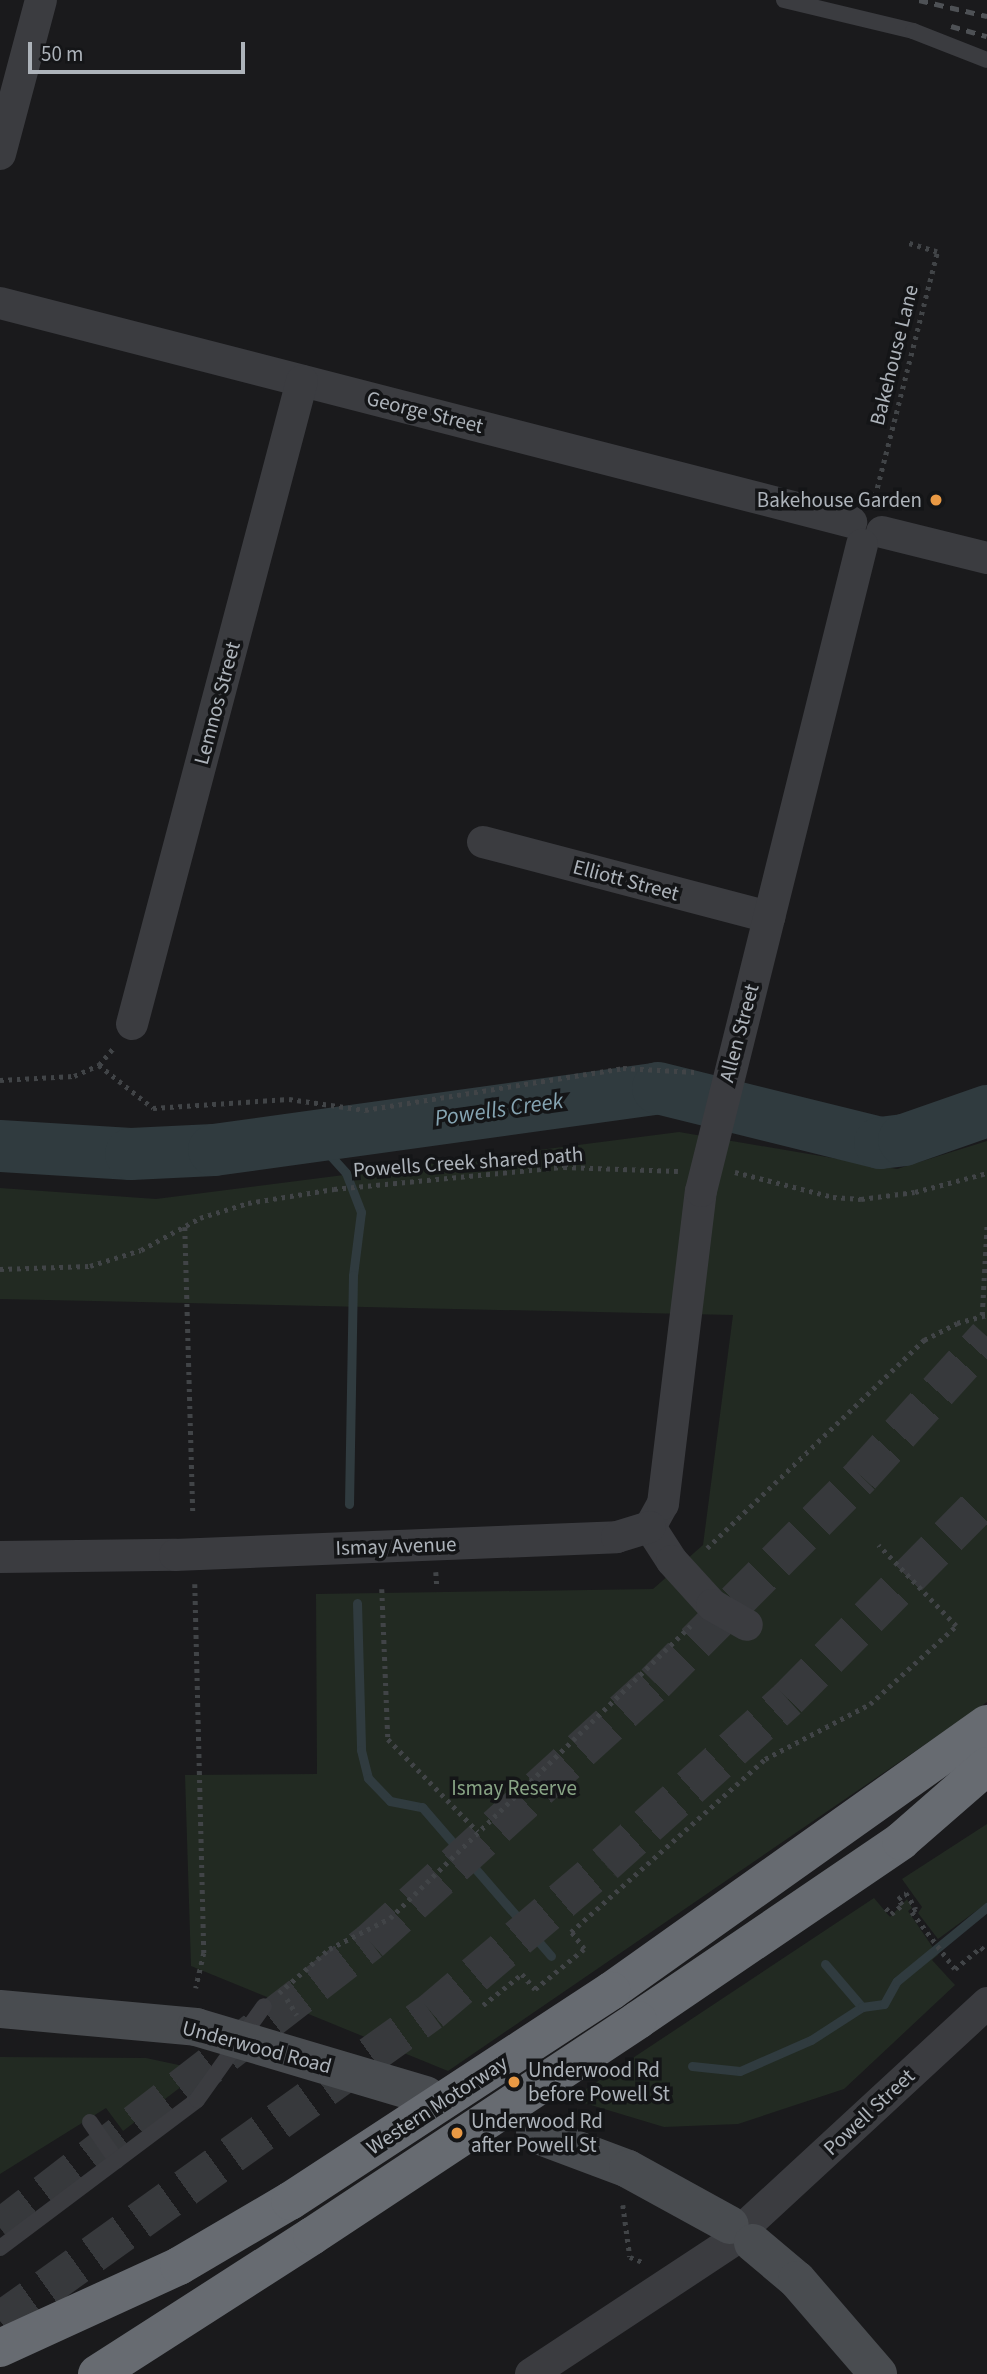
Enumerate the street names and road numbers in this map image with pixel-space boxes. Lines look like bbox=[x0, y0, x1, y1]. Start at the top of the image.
street label: Bakehouse Lane bbox=[864, 282, 924, 428]
street label: George Street bbox=[364, 385, 486, 439]
street label: Lemnos Street bbox=[188, 639, 246, 767]
street label: Elliott Street bbox=[570, 854, 682, 906]
street label: Allen Street bbox=[714, 981, 764, 1085]
street label: Powells Creek shared path bbox=[352, 1141, 584, 1183]
street label: Ismay Avenue bbox=[335, 1531, 457, 1561]
street label: Underwood Road bbox=[180, 2015, 334, 2079]
street label: Western Motorway bbox=[362, 2050, 512, 2160]
street label: Powell Street bbox=[818, 2063, 920, 2161]

